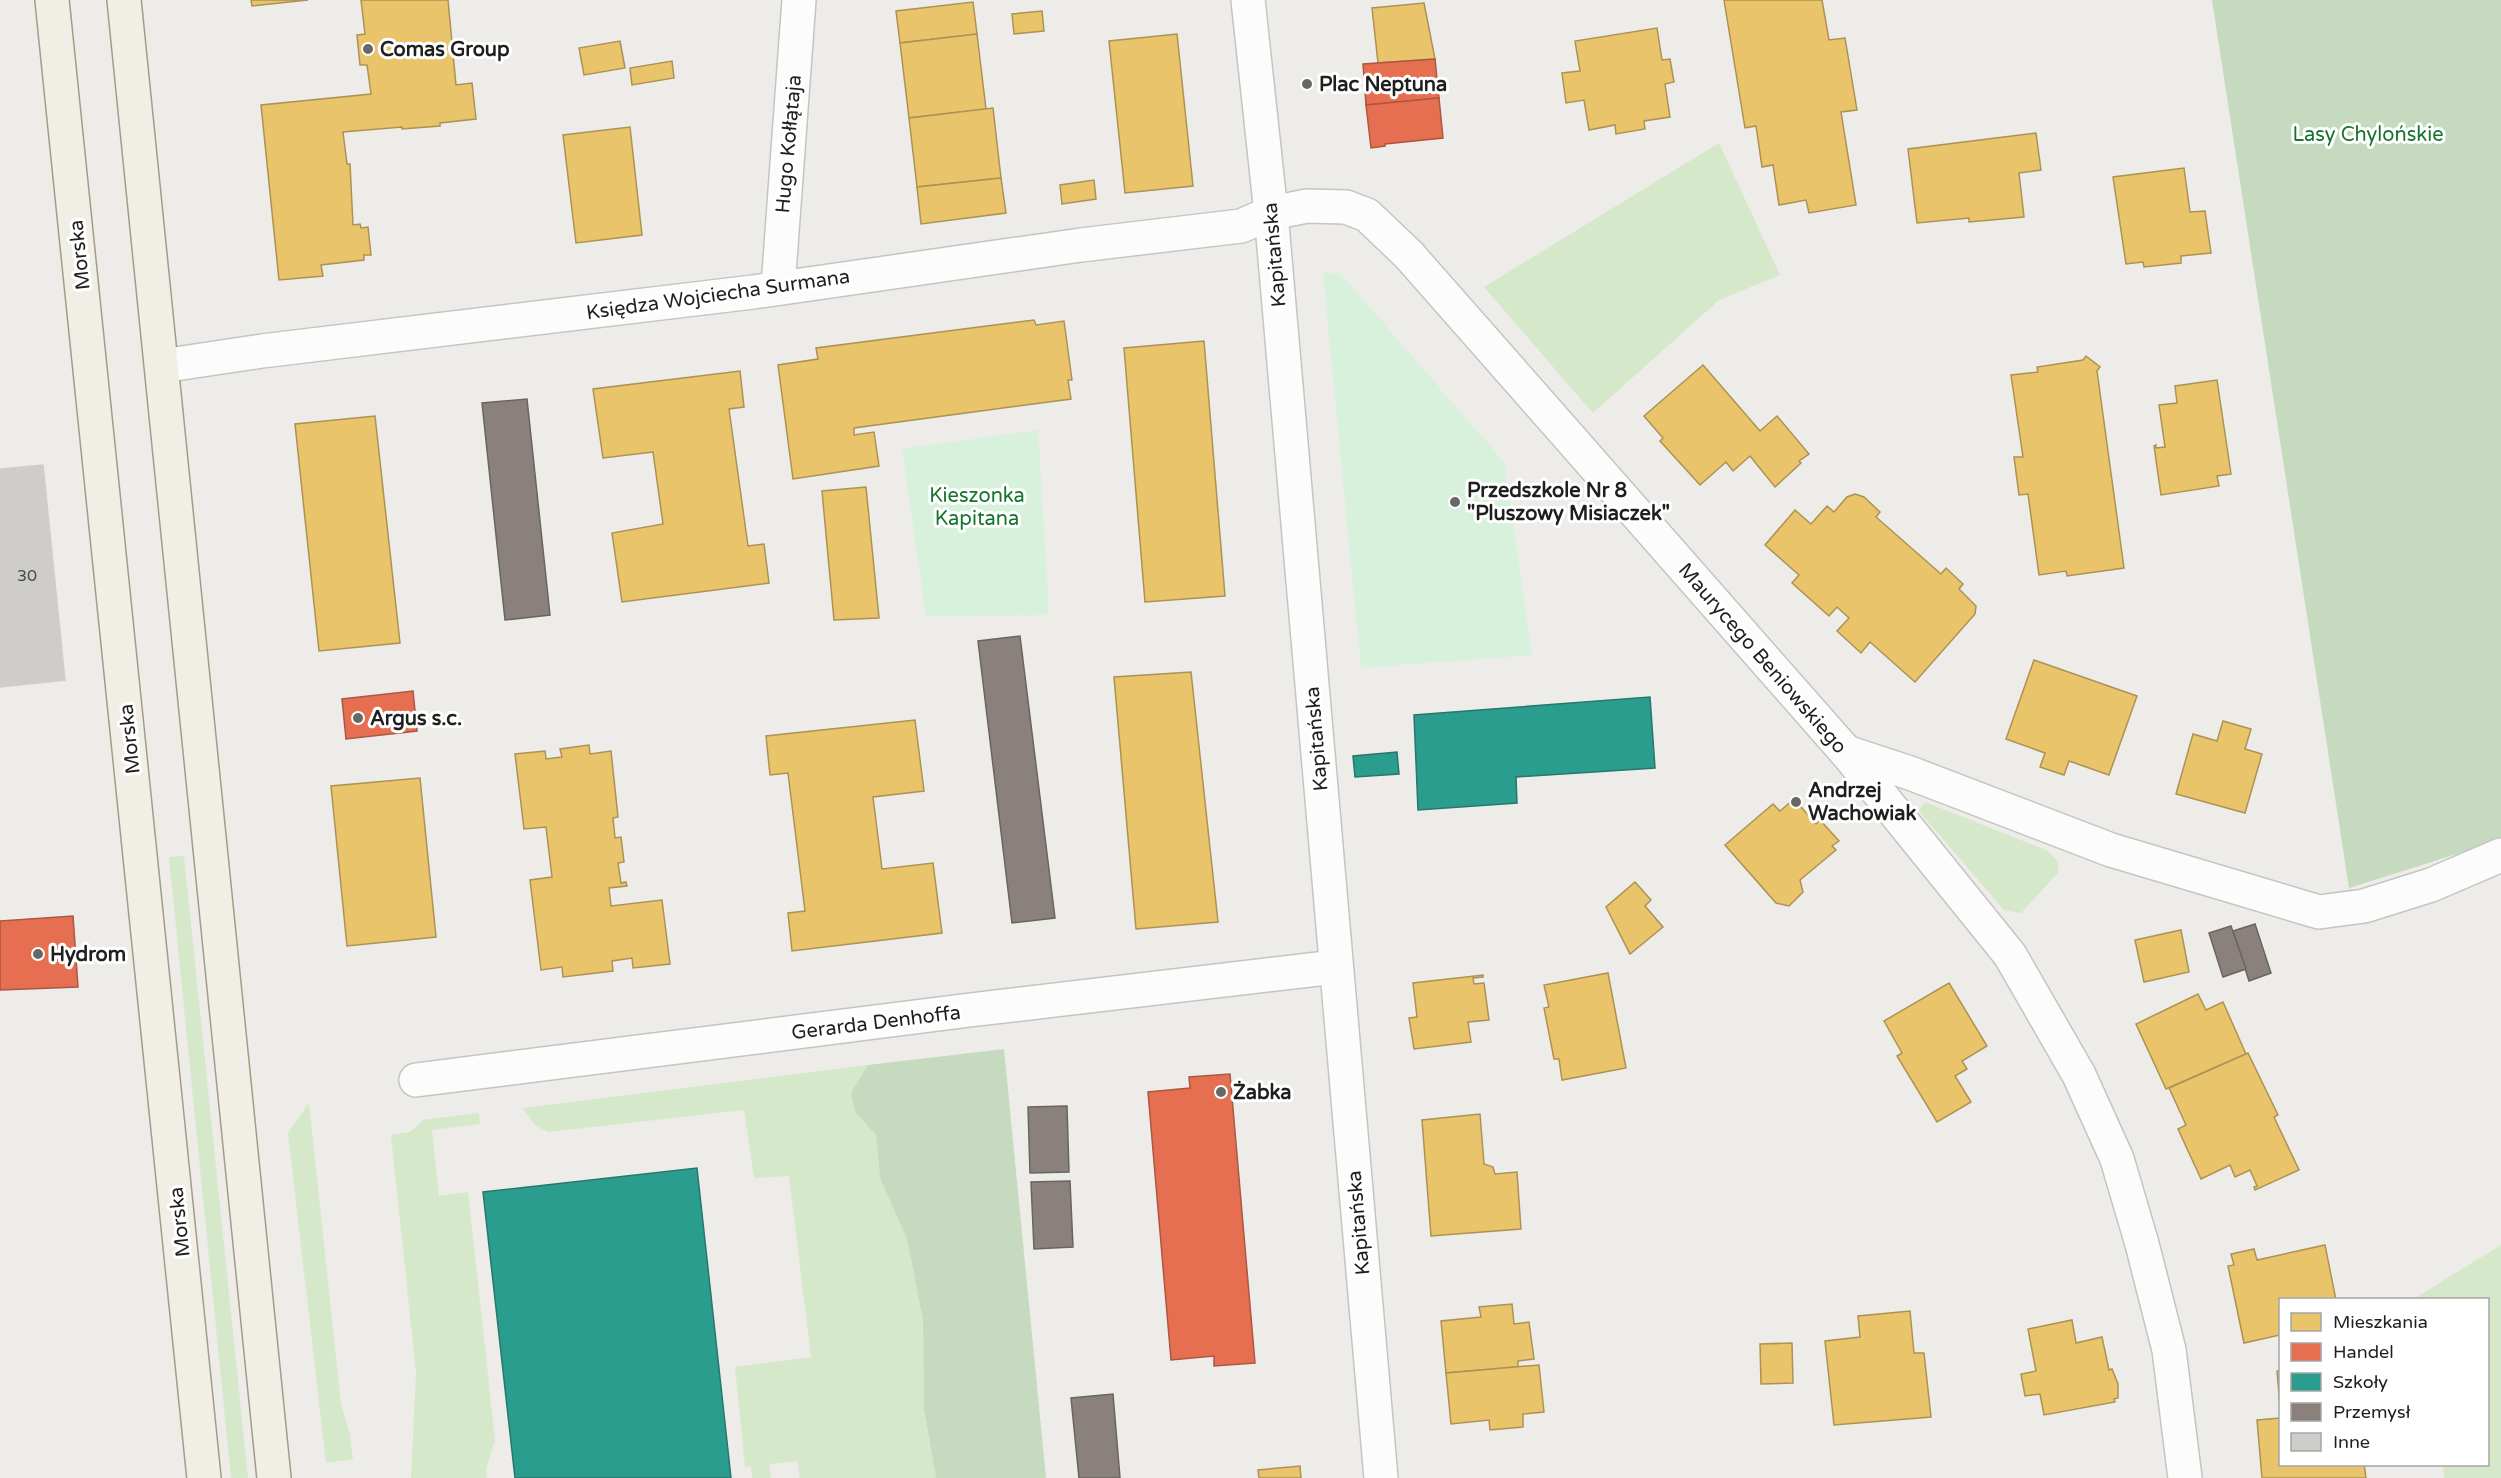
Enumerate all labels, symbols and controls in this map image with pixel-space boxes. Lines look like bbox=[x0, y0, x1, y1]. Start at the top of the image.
place label: Comas Group bbox=[380, 38, 510, 62]
marker: Comas Group bbox=[361, 42, 375, 56]
place label: Plac Neptuna bbox=[1319, 73, 1447, 97]
street label: Hugo Kołłątaja bbox=[771, 74, 807, 214]
marker: Plac Neptuna bbox=[1300, 77, 1314, 91]
park label: Lasy Chylońskie bbox=[2293, 123, 2443, 147]
street label: Kapitańska bbox=[1258, 202, 1292, 308]
street label: Morska bbox=[64, 219, 96, 291]
street label: Księdza Wojciecha Surmana bbox=[585, 265, 852, 325]
place label: Przedszkole Nr 8 "Pluszowy Misiaczek" bbox=[1467, 479, 1670, 526]
park label: Kieszonka Kapitana bbox=[929, 484, 1025, 531]
marker: Przedszkole Nr 8 "Pluszowy Misiaczek" bbox=[1448, 495, 1462, 509]
street label: Maurycego Beniowskiego bbox=[1673, 559, 1851, 759]
house number: 30 bbox=[17, 566, 37, 586]
street label: Kapitańska bbox=[1300, 686, 1334, 792]
street label: Morska bbox=[114, 703, 146, 775]
place label: Argus s.c. bbox=[370, 707, 462, 731]
marker: Argus s.c. bbox=[351, 711, 365, 725]
place label: Andrzej Wachowiak bbox=[1808, 779, 1917, 826]
marker: Andrzej Wachowiak bbox=[1789, 795, 1803, 809]
place label: Hydrom bbox=[50, 943, 126, 967]
marker: Hydrom bbox=[31, 947, 45, 961]
street label: Gerarda Denhoffa bbox=[790, 1001, 962, 1045]
place label: Żabka bbox=[1233, 1080, 1292, 1105]
marker: Żabka bbox=[1214, 1085, 1228, 1099]
street label: Kapitańska bbox=[1342, 1170, 1376, 1276]
street label: Morska bbox=[164, 1186, 196, 1258]
legend bbox=[2279, 1298, 2489, 1466]
text: Mieszkania bbox=[2333, 1311, 2428, 1333]
text: Handel bbox=[2333, 1341, 2394, 1363]
text: Szkoły bbox=[2333, 1371, 2388, 1393]
text: Przemysł bbox=[2333, 1401, 2411, 1423]
text: Inne bbox=[2333, 1431, 2370, 1453]

